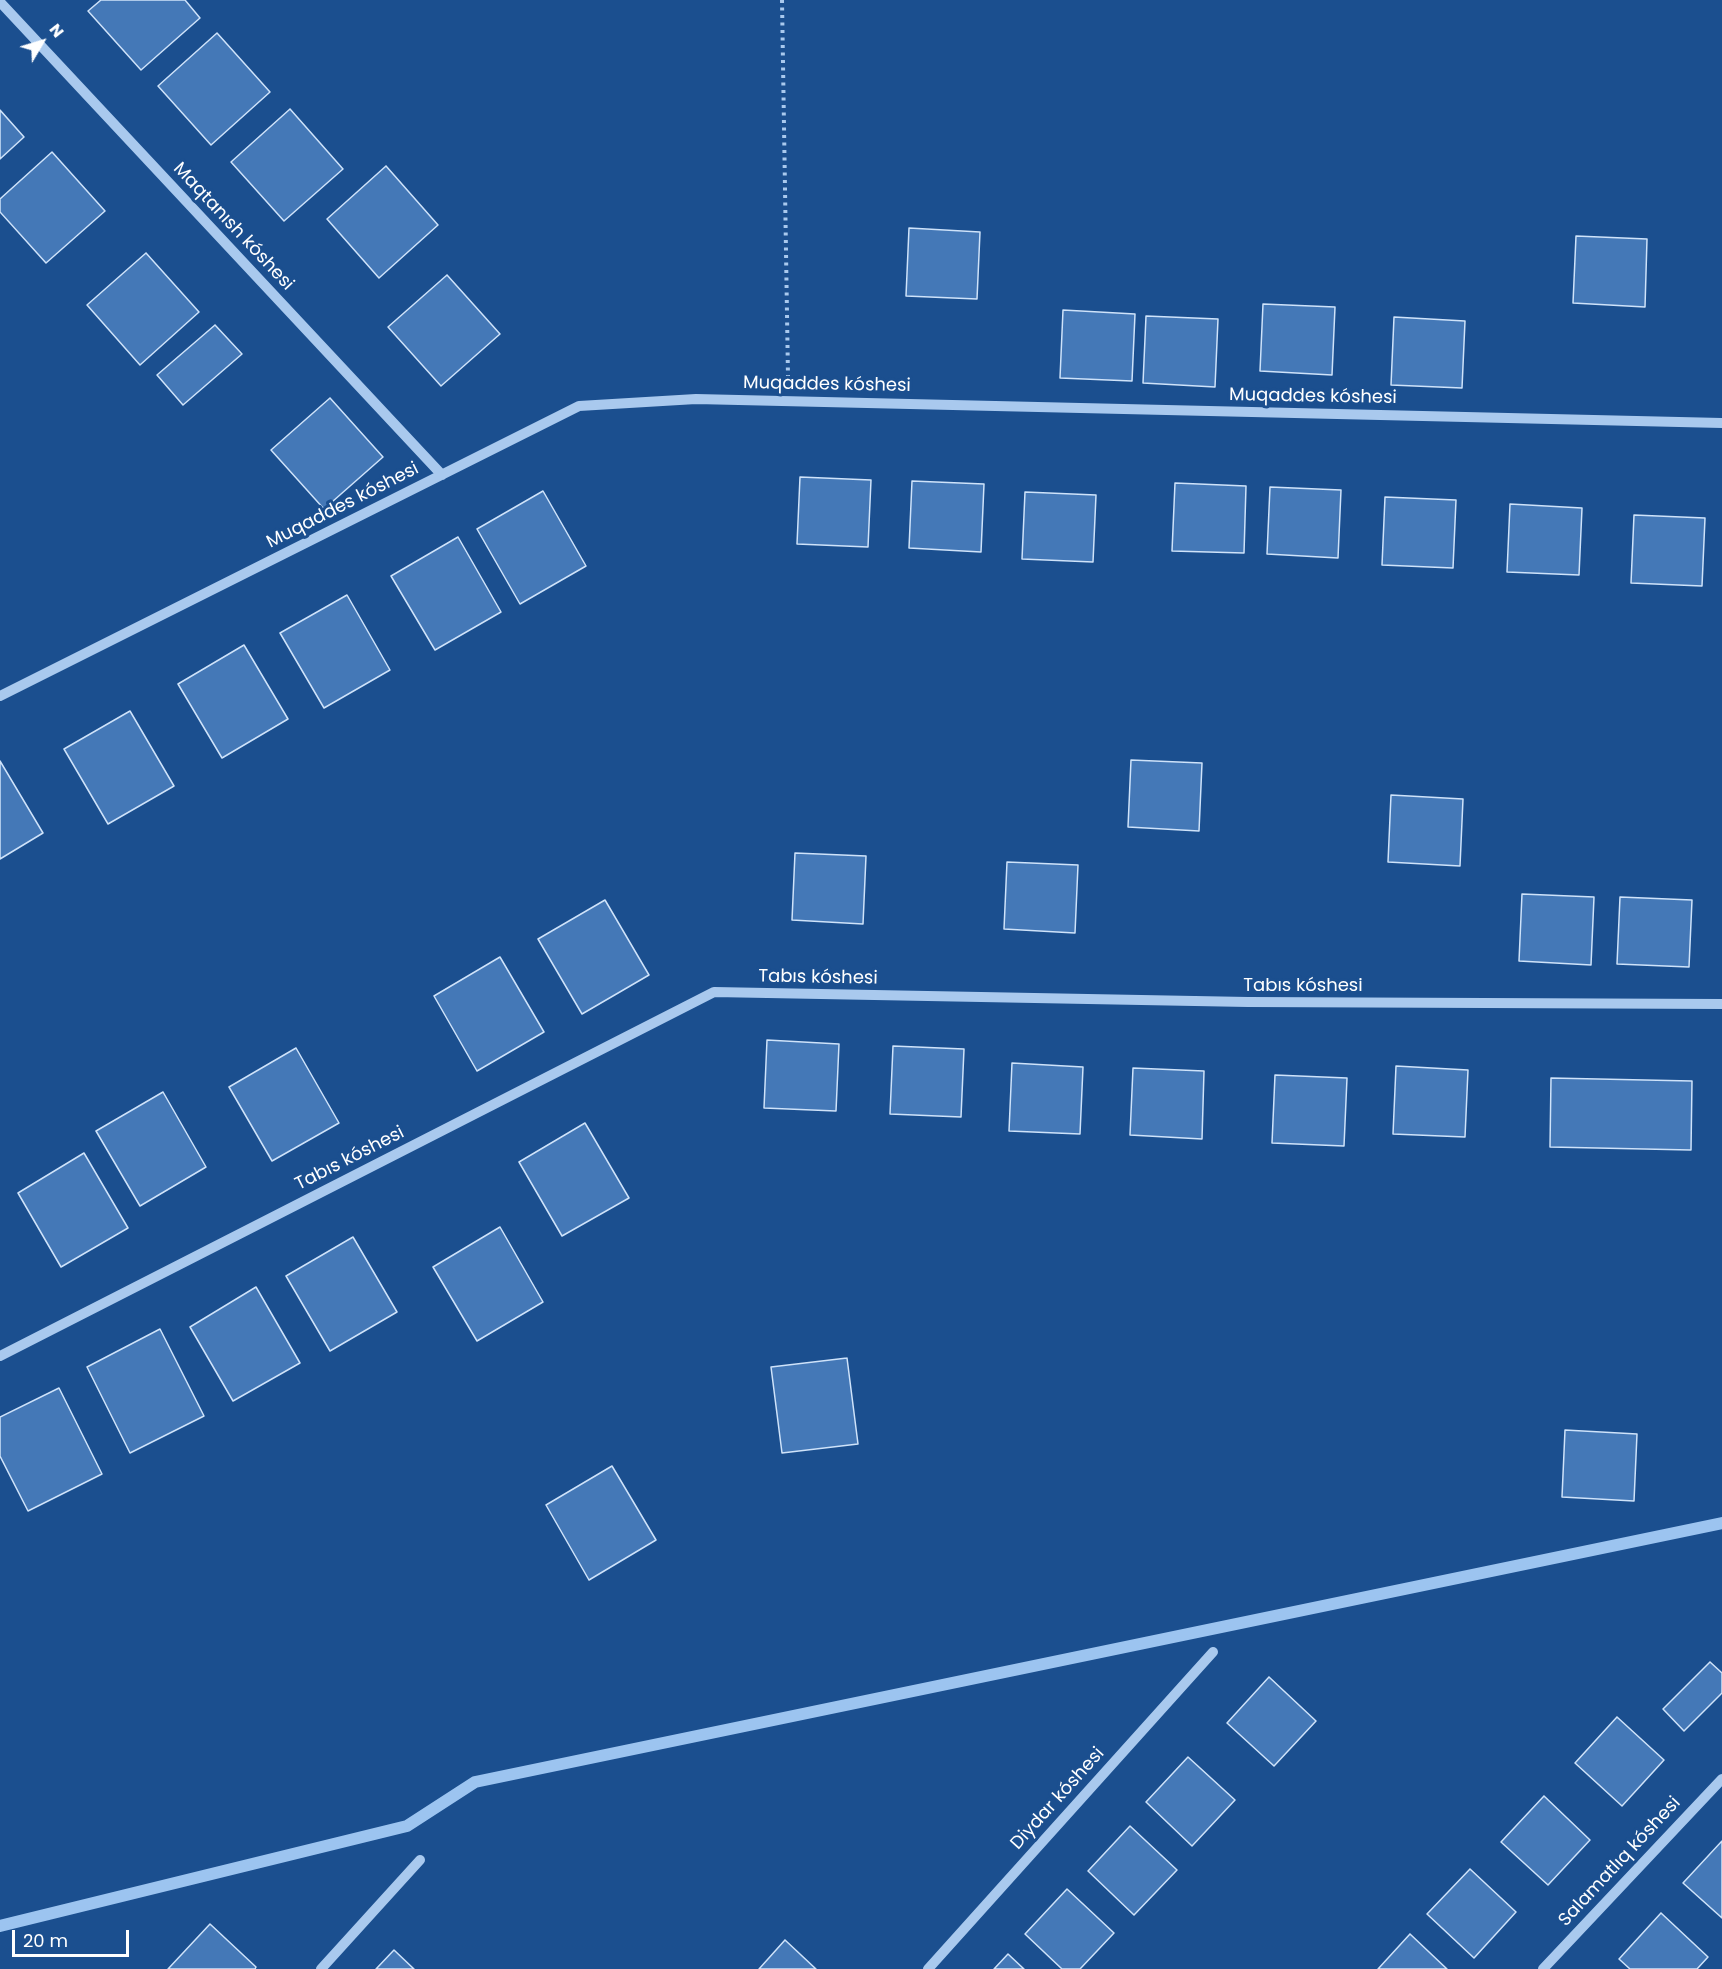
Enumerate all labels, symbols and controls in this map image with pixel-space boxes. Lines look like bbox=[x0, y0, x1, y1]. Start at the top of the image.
north arrow bbox=[12, 12, 72, 72]
text: N bbox=[44, 19, 69, 42]
street label: Maqtanısh kóshesi bbox=[168, 159, 298, 295]
street label: Muqaddes kóshesi bbox=[743, 373, 911, 397]
street label: Muqaddes kóshesi bbox=[1229, 385, 1397, 409]
street label: Muqaddes kóshesi bbox=[263, 458, 423, 554]
street label: Tabıs kóshesi bbox=[758, 966, 878, 990]
street label: Tabıs kóshesi bbox=[1243, 975, 1363, 997]
street label: Tabıs kóshesi bbox=[292, 1122, 408, 1196]
street label: Diydar kóshesi bbox=[1007, 1744, 1109, 1854]
street label: Salamatlıq kóshesi bbox=[1554, 1793, 1686, 1931]
scale bar bbox=[15, 1918, 132, 1956]
text: 20 m bbox=[23, 1928, 68, 1953]

